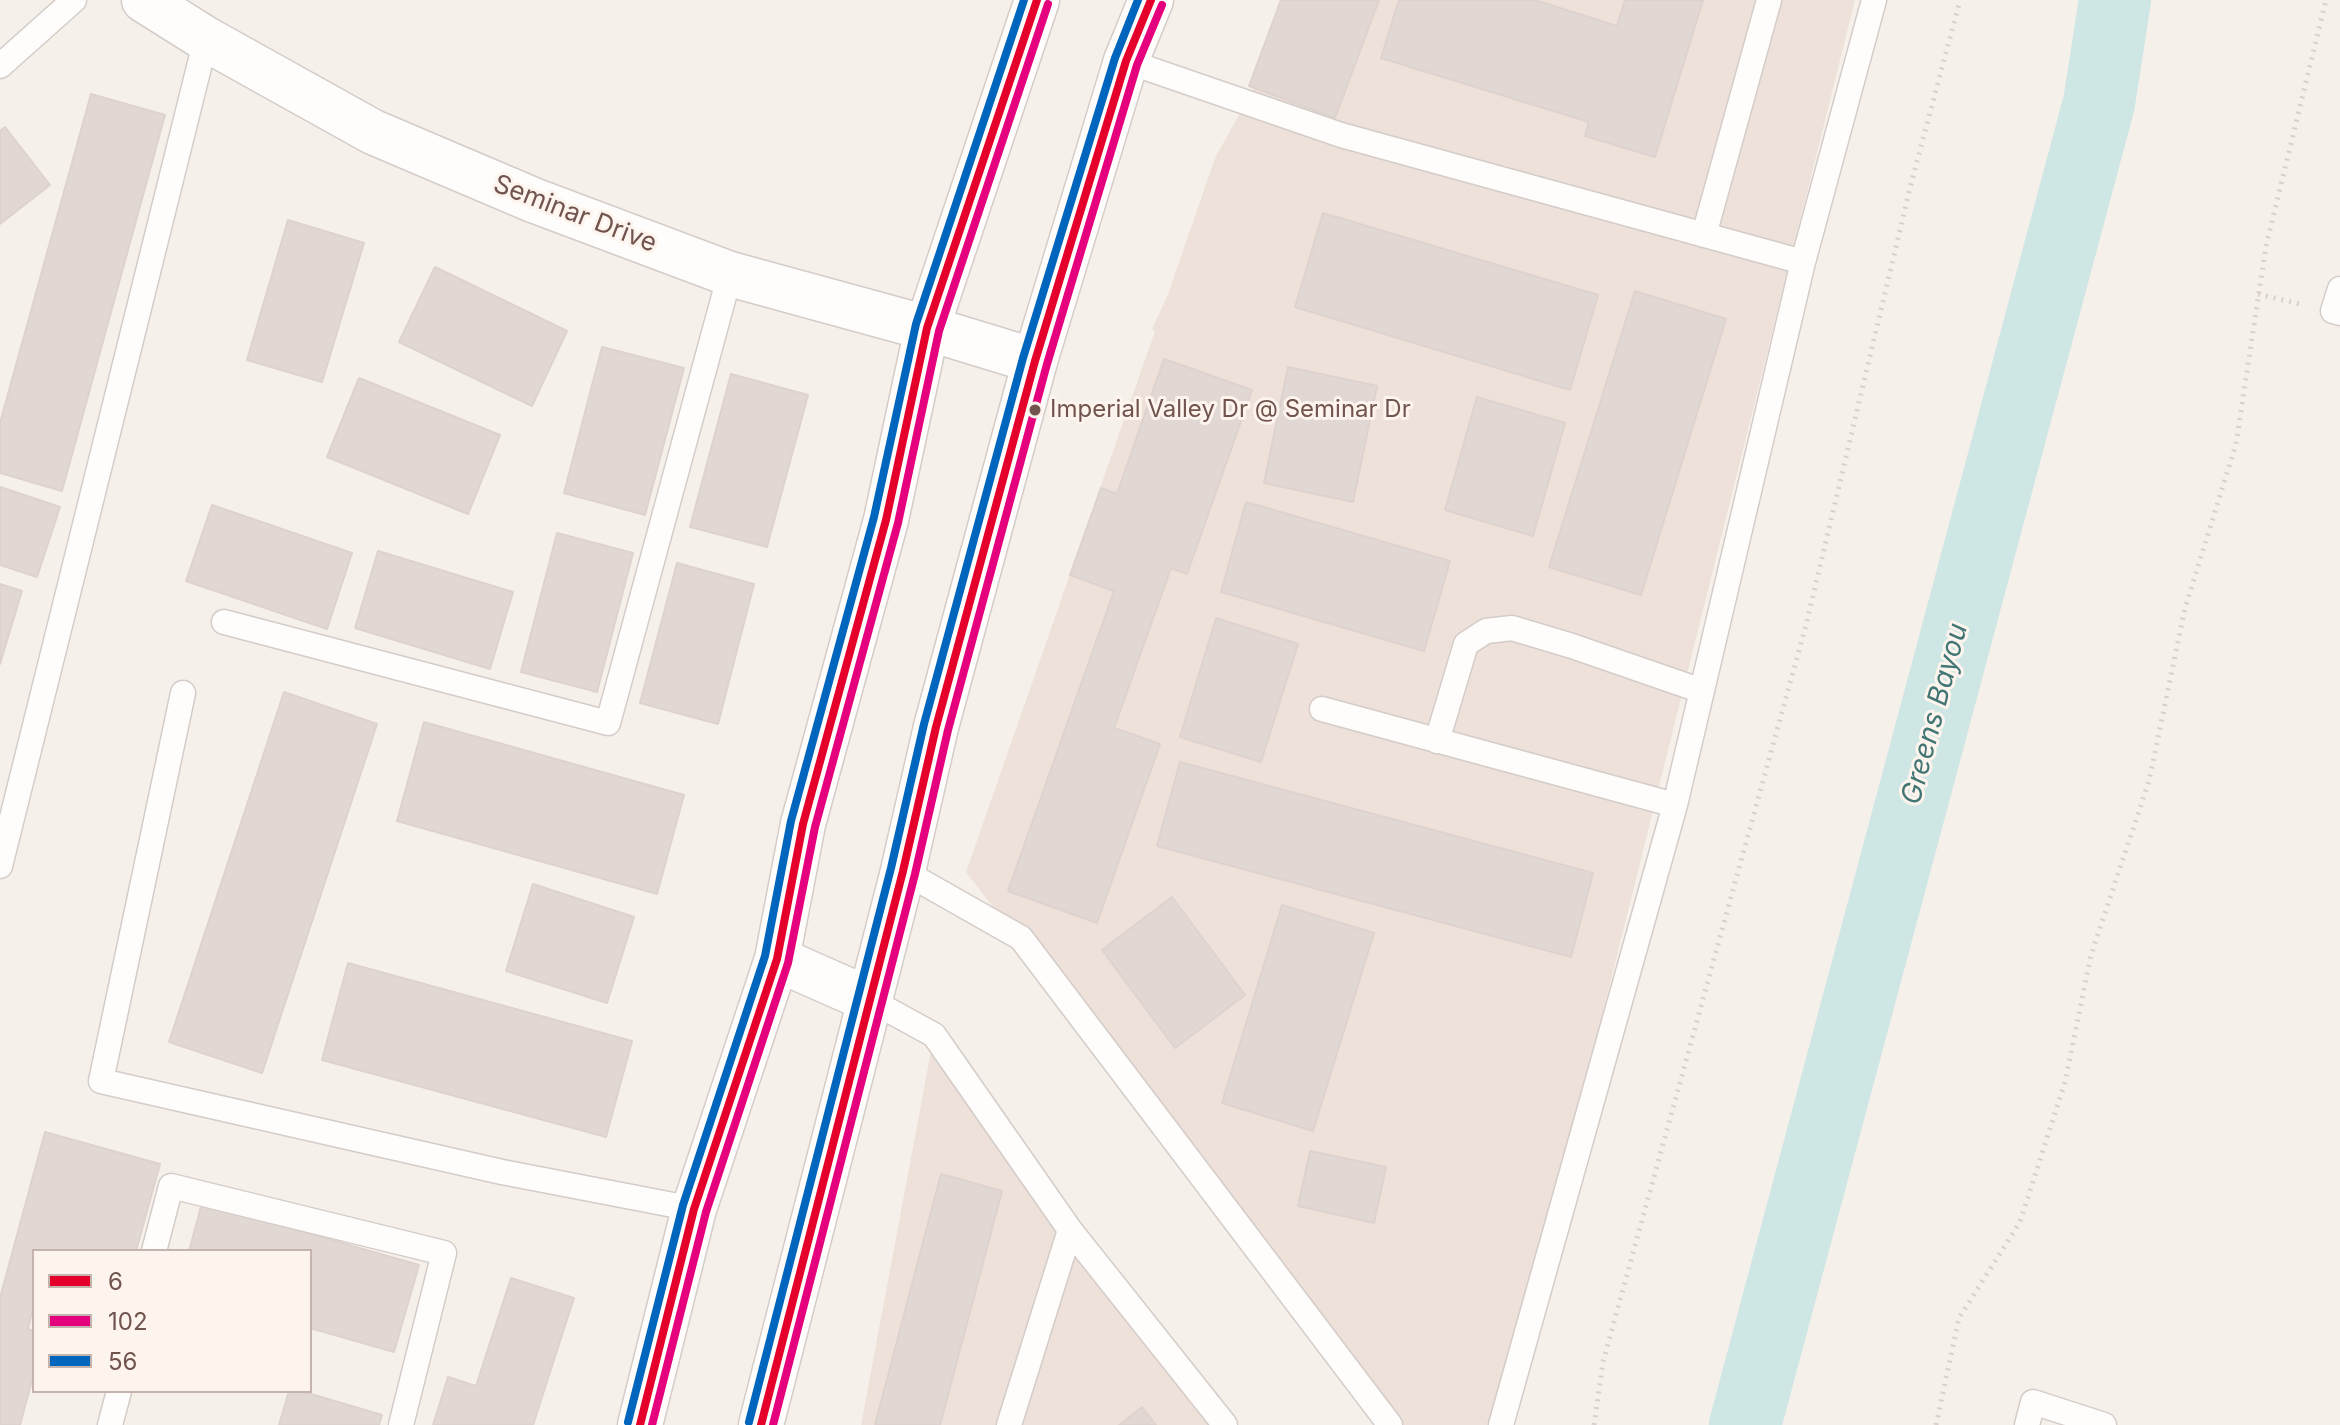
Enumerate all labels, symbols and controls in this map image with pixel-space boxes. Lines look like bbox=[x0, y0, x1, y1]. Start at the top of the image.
street label: Seminar Drive bbox=[489, 169, 661, 259]
place label: Imperial Valley Dr @ Seminar Dr bbox=[1050, 396, 1411, 424]
marker: Imperial Valley Dr @ Seminar Dr bbox=[1027, 402, 1043, 418]
water label: Greens Bayou bbox=[1895, 620, 1975, 808]
legend bbox=[32, 1249, 312, 1393]
text: 6 bbox=[108, 1267, 123, 1296]
text: 102 bbox=[108, 1307, 148, 1336]
text: 56 bbox=[108, 1347, 137, 1376]

